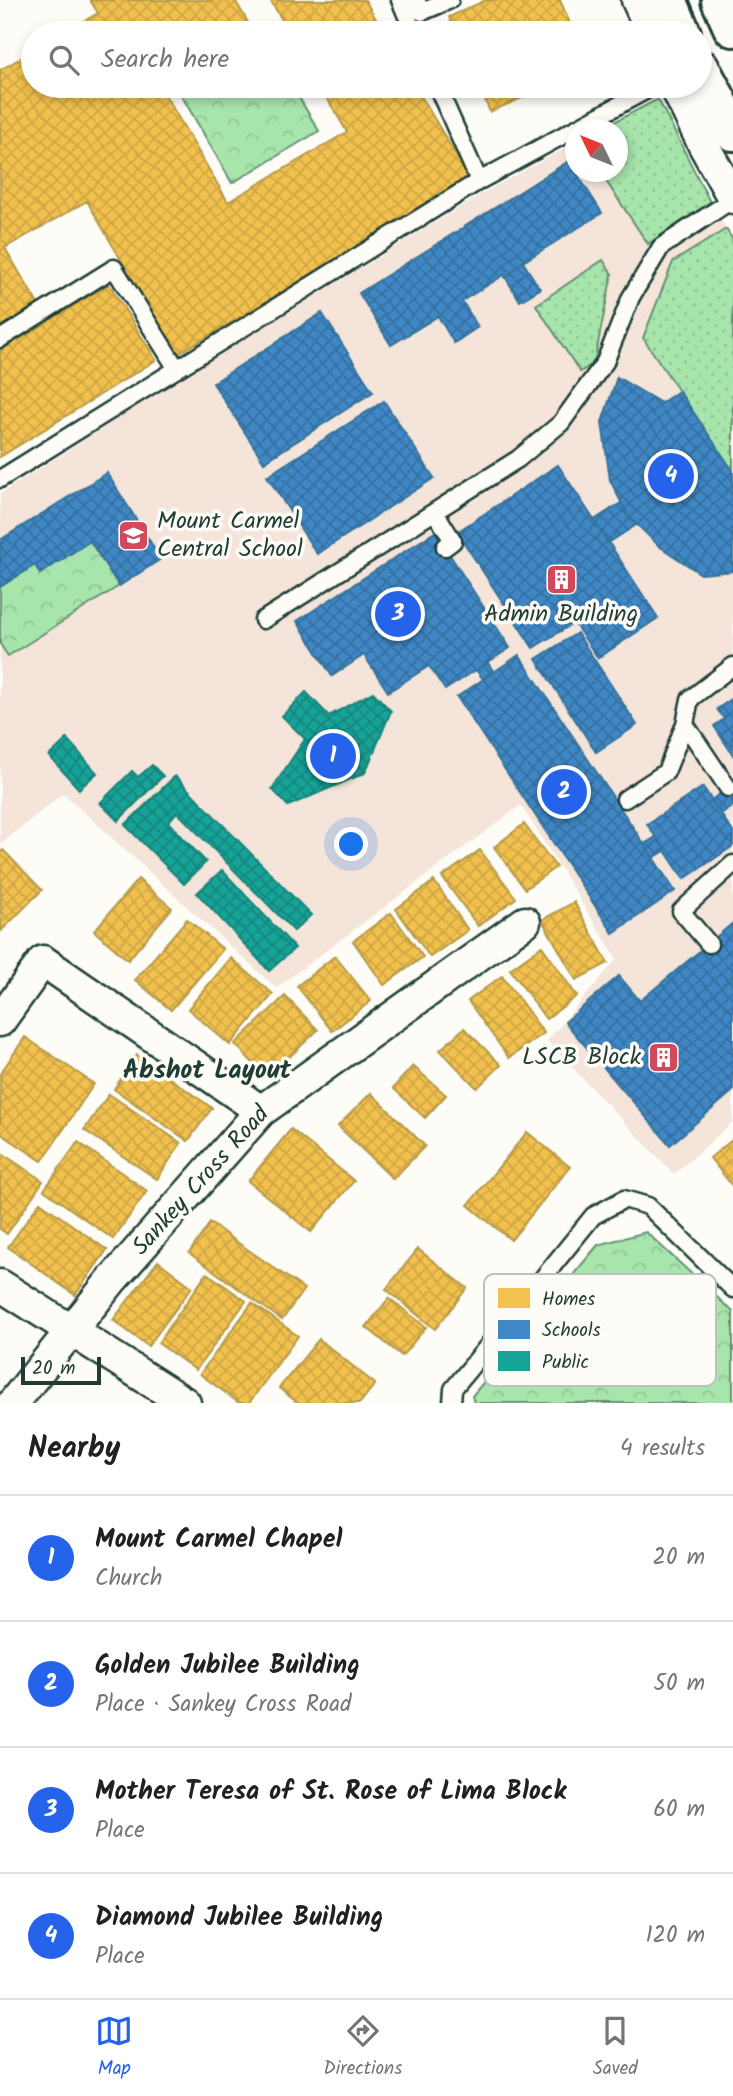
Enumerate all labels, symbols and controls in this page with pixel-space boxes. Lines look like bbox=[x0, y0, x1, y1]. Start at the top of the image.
search box bbox=[21, 21, 712, 98]
text: Search here bbox=[101, 39, 229, 81]
icon: search bbox=[45, 41, 83, 79]
north arrow bbox=[565, 119, 628, 182]
pin: 4 bbox=[648, 450, 694, 502]
place label: Mount Carmel Central School bbox=[157, 502, 303, 569]
school or university icon: Mount Carmel Central School bbox=[117, 518, 151, 552]
building icon: Admin Building bbox=[544, 563, 578, 597]
pin: 3 bbox=[375, 588, 421, 640]
place label: Admin Building bbox=[484, 595, 638, 634]
pin: 1 bbox=[310, 730, 356, 782]
pin: 2 bbox=[541, 766, 587, 818]
your location bbox=[334, 827, 368, 861]
place label: LSCB Block bbox=[522, 1038, 642, 1077]
building icon: LSCB Block bbox=[647, 1040, 681, 1074]
district label: Abshot Layout bbox=[123, 1050, 292, 1092]
street label: Sankey Cross Road bbox=[123, 1096, 280, 1265]
legend bbox=[484, 1274, 716, 1386]
text: Homes bbox=[542, 1285, 595, 1315]
text: Schools bbox=[542, 1316, 601, 1346]
text: Public bbox=[542, 1348, 589, 1378]
scale bar bbox=[21, 1354, 102, 1386]
text: 20 m bbox=[32, 1354, 75, 1384]
text: Nearby bbox=[28, 1425, 120, 1473]
text: 4 results bbox=[620, 1431, 705, 1467]
text: Mount Carmel Chapel bbox=[95, 1519, 342, 1561]
text: 1 bbox=[48, 1540, 54, 1576]
text: 20 m bbox=[653, 1540, 705, 1576]
text: Church bbox=[95, 1561, 162, 1597]
text: Golden Jubilee Building bbox=[95, 1645, 360, 1687]
text: 2 bbox=[44, 1666, 58, 1702]
text: 50 m bbox=[654, 1666, 705, 1702]
text: Place · Sankey Cross Road bbox=[95, 1687, 352, 1723]
text: Mother Teresa of St. Rose of Lima Block bbox=[95, 1771, 566, 1813]
text: 3 bbox=[45, 1792, 57, 1828]
text: 60 m bbox=[653, 1792, 705, 1828]
text: Place bbox=[95, 1813, 145, 1849]
text: Diamond Jubilee Building bbox=[95, 1897, 383, 1939]
text: 4 bbox=[45, 1918, 57, 1954]
text: 120 m bbox=[645, 1918, 705, 1954]
text: Place bbox=[95, 1939, 145, 1975]
tab: Map bbox=[95, 2012, 133, 2084]
tab: Directions bbox=[324, 2012, 402, 2084]
tab: Saved bbox=[593, 2012, 638, 2084]

